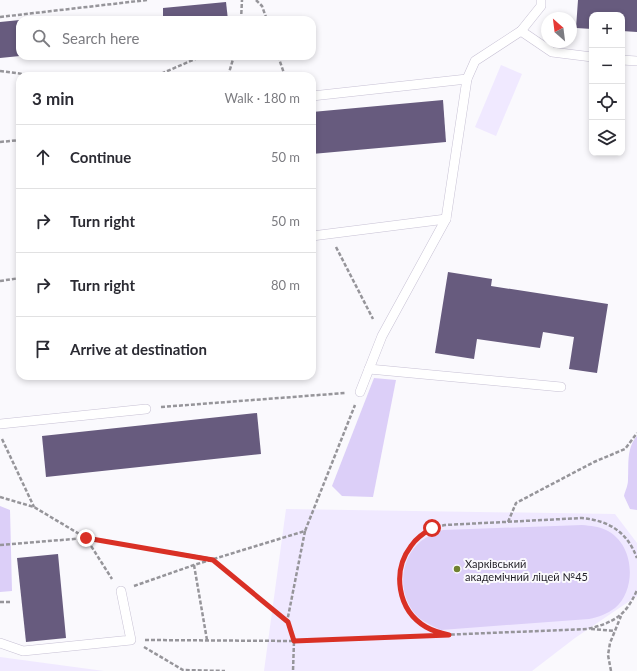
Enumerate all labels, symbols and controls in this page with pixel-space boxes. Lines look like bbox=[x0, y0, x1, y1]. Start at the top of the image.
north arrow bbox=[541, 12, 577, 48]
map controls bbox=[589, 12, 625, 156]
button: + bbox=[589, 12, 625, 48]
search box bbox=[16, 16, 316, 60]
icon: search bbox=[30, 27, 52, 49]
text: Search here bbox=[62, 29, 139, 47]
button: − bbox=[589, 48, 625, 84]
button: locate bbox=[589, 84, 625, 120]
text: 3 min bbox=[32, 88, 74, 109]
text: Walk · 180 m bbox=[224, 90, 300, 106]
button: layers bbox=[589, 120, 625, 156]
icon: ahead bbox=[32, 146, 54, 168]
text: Continue bbox=[70, 148, 131, 166]
text: 50 m bbox=[271, 149, 300, 165]
icon: right bbox=[32, 210, 54, 232]
text: Turn right bbox=[70, 212, 135, 230]
text: 50 m bbox=[271, 213, 300, 229]
icon: right bbox=[32, 274, 54, 296]
text: Turn right bbox=[70, 276, 135, 294]
text: 80 m bbox=[271, 277, 300, 293]
icon: arrive bbox=[32, 338, 54, 360]
text: Arrive at destination bbox=[70, 340, 207, 358]
route start bbox=[423, 519, 441, 537]
route end bbox=[77, 529, 95, 547]
place label: Харківський академічний ліцей №45 bbox=[465, 557, 588, 583]
marker: Харківський академічний ліцей №45 bbox=[452, 564, 462, 574]

